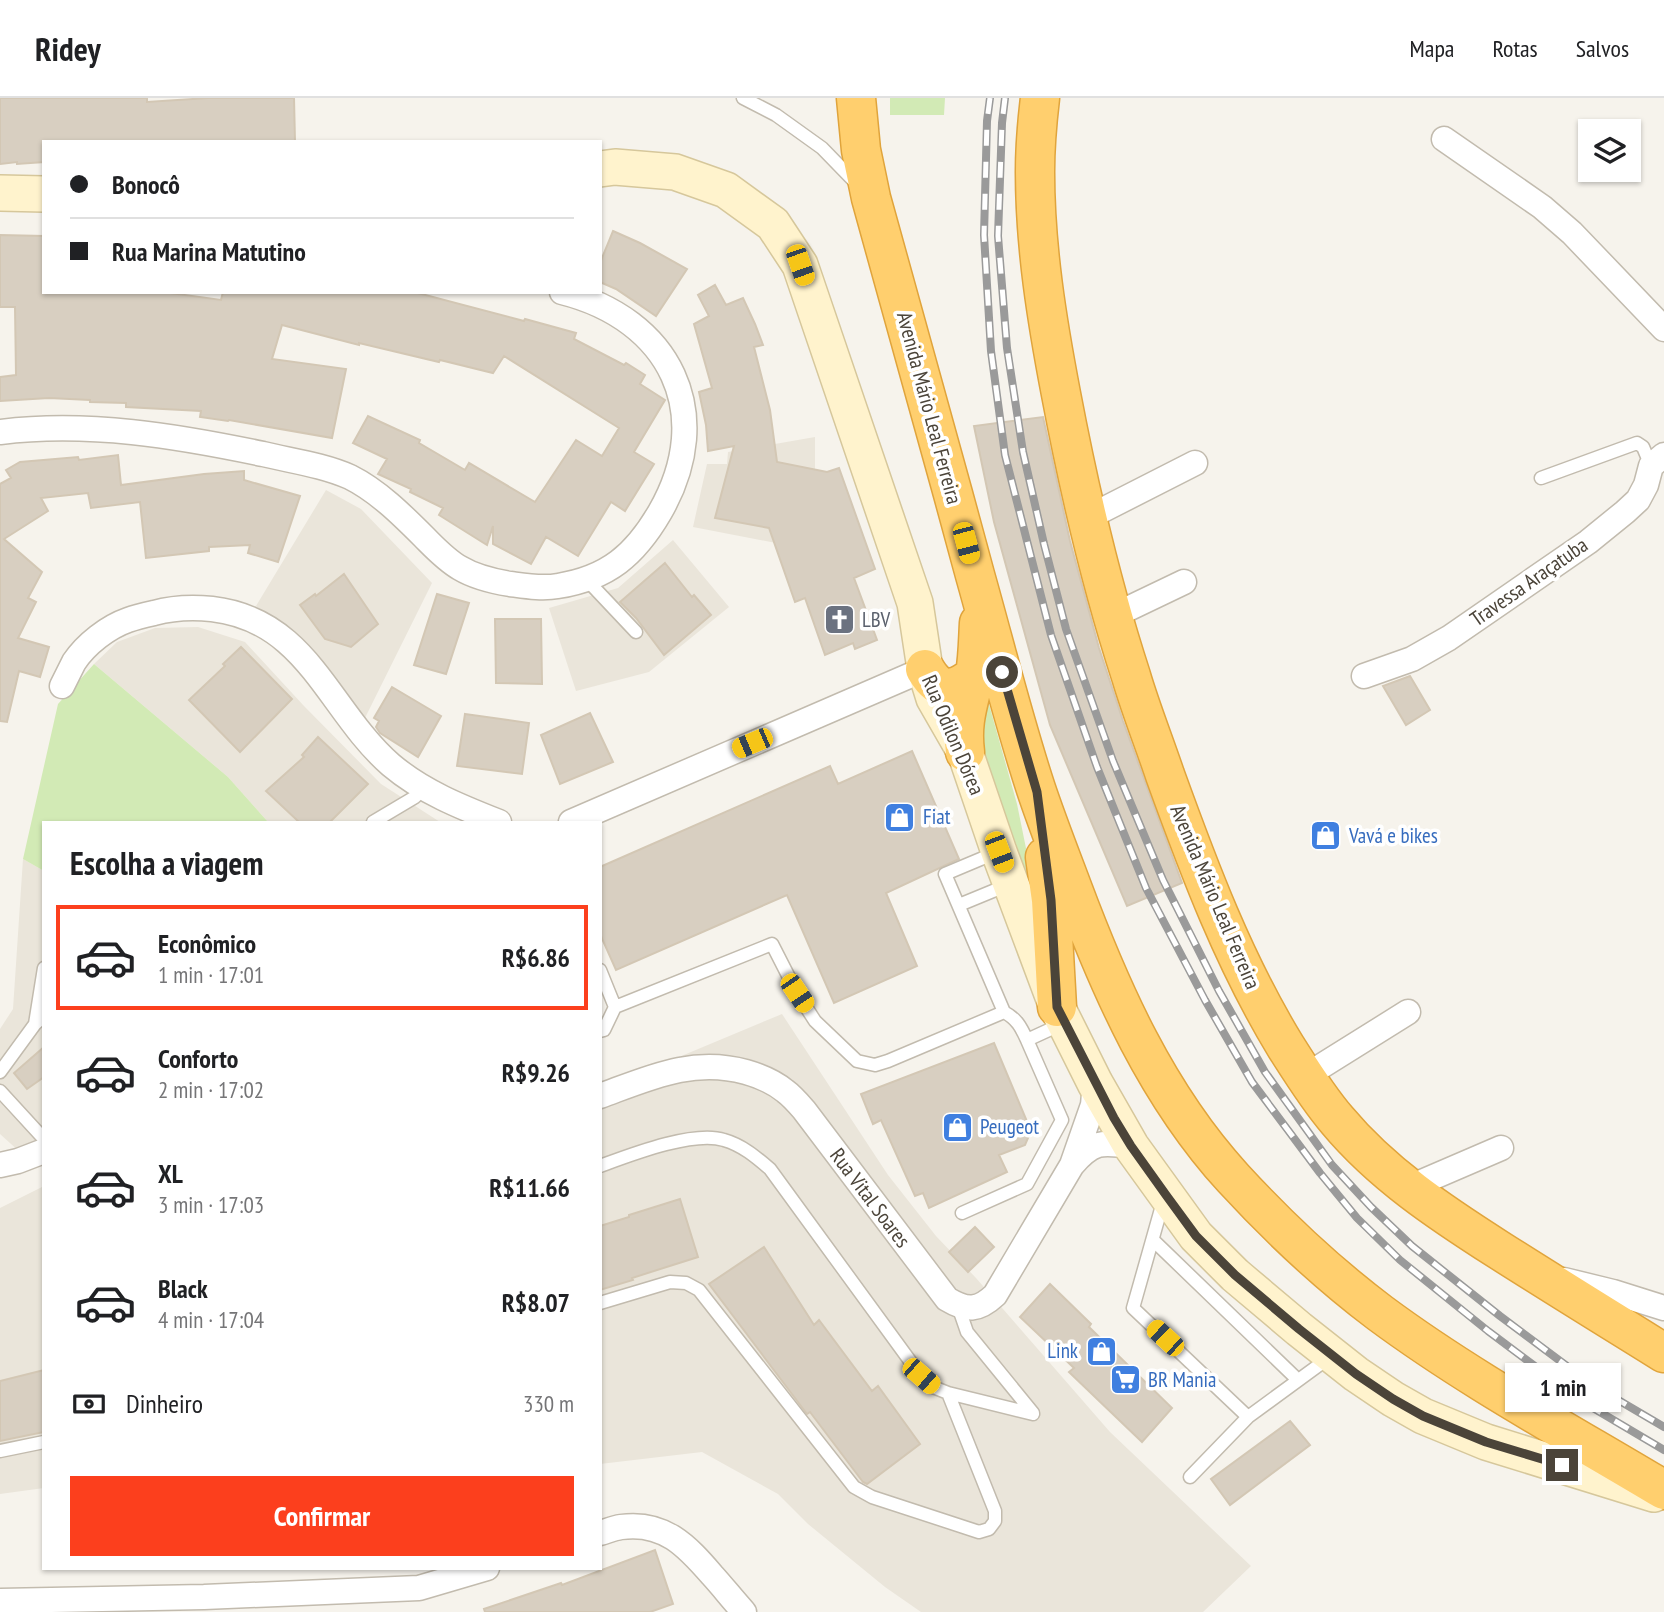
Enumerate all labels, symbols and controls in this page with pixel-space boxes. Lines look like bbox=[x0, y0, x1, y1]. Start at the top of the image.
text: Ridey bbox=[35, 27, 101, 70]
text: Mapa bbox=[1410, 33, 1454, 64]
text: Rotas bbox=[1492, 33, 1538, 64]
text: Salvos bbox=[1576, 33, 1629, 64]
map controls bbox=[1578, 119, 1641, 182]
button: layers bbox=[1578, 119, 1641, 182]
text: Bonocô bbox=[112, 168, 180, 201]
text: Rua Marina Matutino bbox=[112, 235, 306, 268]
car bbox=[784, 242, 817, 288]
street label: Avenida Mário Leal Ferreira bbox=[891, 309, 968, 507]
car bbox=[951, 520, 982, 566]
street label: Travessa Araçatuba bbox=[1465, 531, 1593, 632]
church icon: LBV bbox=[822, 603, 856, 637]
place label: LBV bbox=[862, 606, 891, 633]
route start bbox=[986, 656, 1018, 688]
street label: Rua Odilon Dórea bbox=[916, 671, 991, 799]
car bbox=[729, 725, 776, 761]
shop icon: Fiat bbox=[883, 800, 917, 834]
street label: Avenida Mário Leal Ferreira bbox=[1164, 800, 1267, 993]
place label: Fiat bbox=[923, 803, 951, 830]
shop icon: Vavá e bikes bbox=[1309, 819, 1343, 853]
place label: Vavá e bikes bbox=[1348, 822, 1438, 849]
car bbox=[982, 829, 1017, 875]
text: Escolha a viagem bbox=[70, 842, 263, 884]
icon: car bbox=[74, 926, 137, 989]
text: Econômico bbox=[158, 927, 256, 960]
text: R$6.86 bbox=[502, 941, 570, 974]
text: 1 min · 17:01 bbox=[158, 960, 264, 989]
car bbox=[777, 970, 818, 1016]
icon: car bbox=[74, 1041, 137, 1104]
text: Conforto bbox=[158, 1042, 238, 1075]
text: R$9.26 bbox=[502, 1056, 570, 1089]
text: 2 min · 17:02 bbox=[158, 1075, 264, 1104]
shop icon: Peugeot bbox=[940, 1110, 974, 1144]
place label: Peugeot bbox=[980, 1113, 1039, 1140]
street label: Rua Vital Soares bbox=[824, 1143, 916, 1253]
icon: car bbox=[74, 1156, 137, 1219]
text: XL bbox=[158, 1157, 183, 1190]
text: R$11.66 bbox=[489, 1171, 570, 1204]
text: 3 min · 17:03 bbox=[158, 1190, 264, 1219]
icon: car bbox=[74, 1271, 137, 1334]
text: Black bbox=[158, 1272, 208, 1305]
text: R$8.07 bbox=[502, 1286, 570, 1319]
text: 4 min · 17:04 bbox=[158, 1305, 264, 1334]
car bbox=[1143, 1316, 1188, 1360]
shop icon: Link bbox=[1084, 1334, 1118, 1368]
place label: Link bbox=[1047, 1337, 1078, 1364]
car bbox=[899, 1354, 944, 1398]
supermarket icon: BR Mania bbox=[1108, 1363, 1142, 1397]
callout: 1 min bbox=[1504, 1364, 1620, 1412]
place label: BR Mania bbox=[1148, 1366, 1216, 1393]
text: 1 min bbox=[1540, 1373, 1586, 1402]
icon: cash bbox=[70, 1385, 108, 1423]
text: Dinheiro bbox=[126, 1387, 203, 1420]
text: 330 m bbox=[523, 1389, 574, 1418]
route end bbox=[1546, 1449, 1578, 1481]
button: Confirmar bbox=[70, 1476, 574, 1556]

